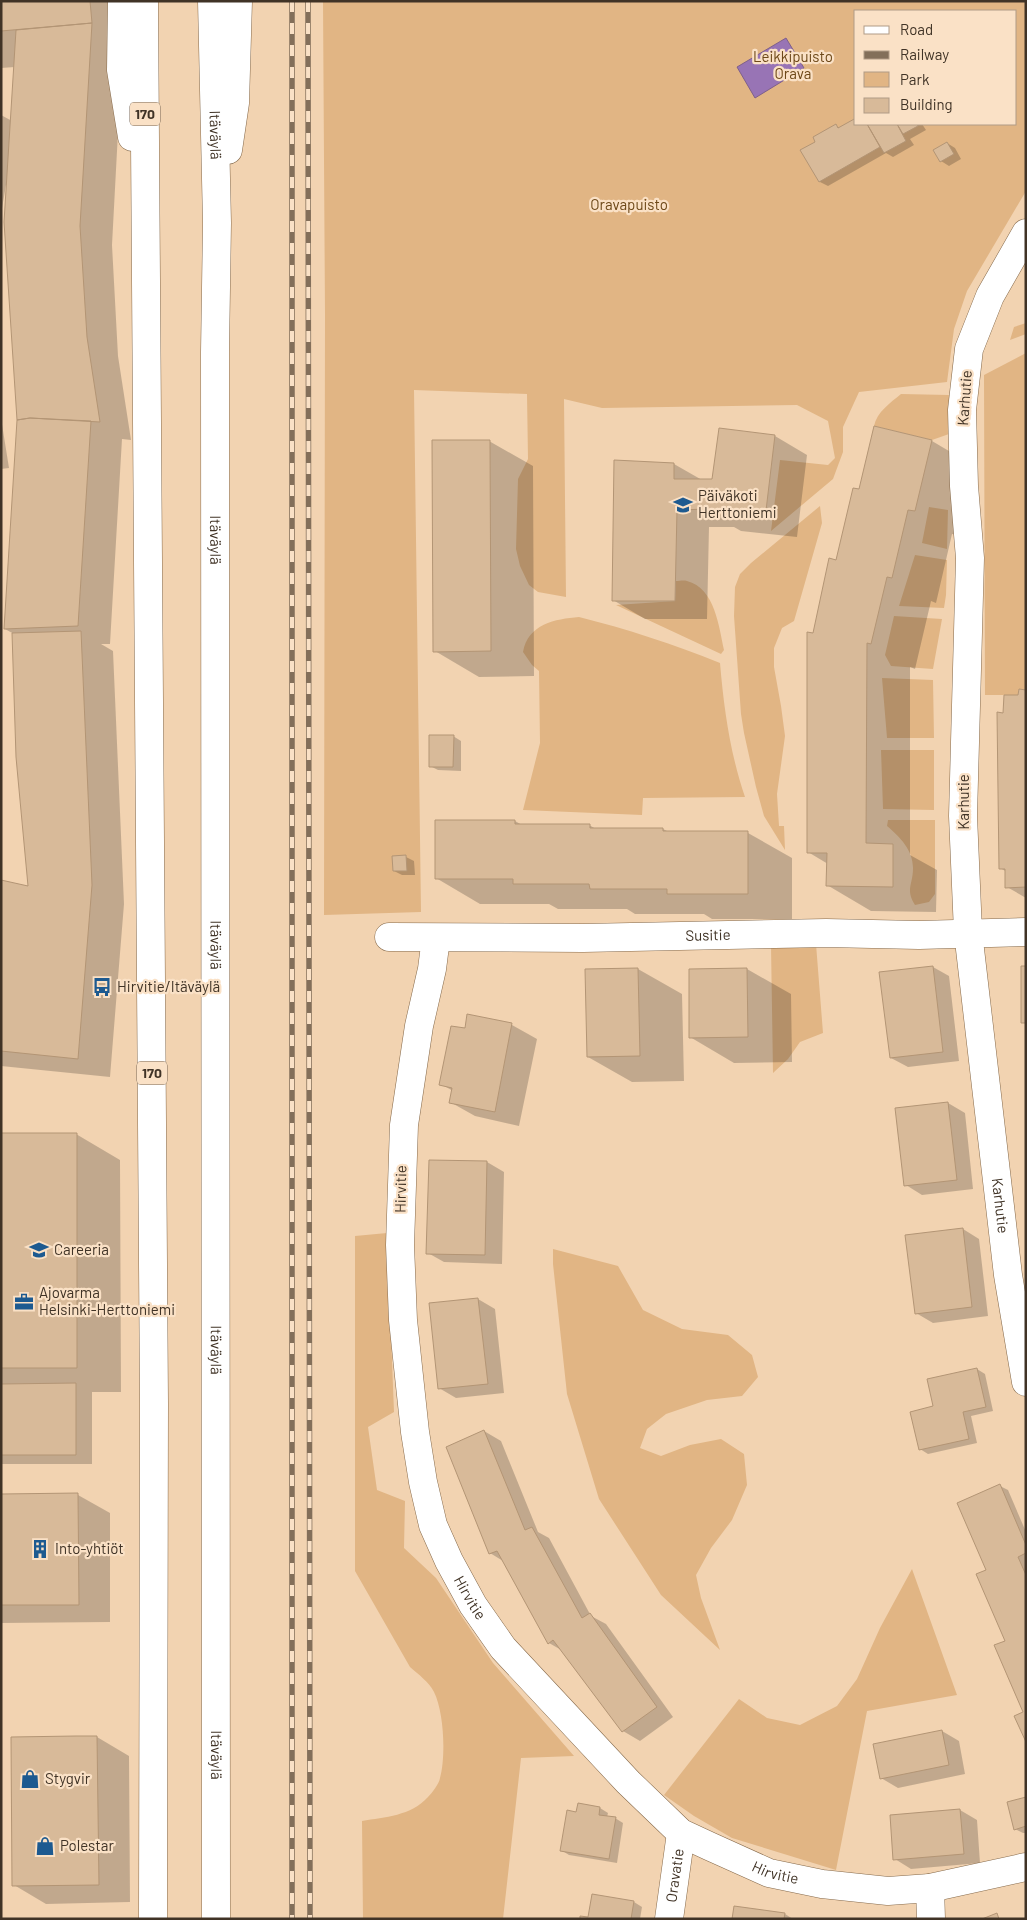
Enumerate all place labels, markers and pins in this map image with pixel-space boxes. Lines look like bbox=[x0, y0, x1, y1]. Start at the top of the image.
place label: Päiväkoti Herttoniemi bbox=[698, 486, 776, 521]
school or university icon: Päiväkoti Herttoniemi bbox=[672, 494, 694, 516]
bus stop icon: Hirvitie/Itäväylä bbox=[91, 976, 113, 998]
place label: Hirvitie/Itäväylä bbox=[117, 977, 220, 995]
school or university icon: Careeria bbox=[28, 1239, 50, 1261]
place label: Careeria bbox=[54, 1240, 109, 1258]
place label: Ajovarma Helsinki-Herttoniemi bbox=[39, 1283, 175, 1318]
office icon: Ajovarma Helsinki-Herttoniemi bbox=[13, 1291, 35, 1313]
building icon: Into-yhtiöt bbox=[29, 1538, 51, 1560]
place label: Into-yhtiöt bbox=[55, 1539, 124, 1557]
shop icon: Stygvir bbox=[19, 1768, 41, 1790]
place label: Stygvir bbox=[45, 1769, 91, 1787]
shop icon: Polestar bbox=[34, 1835, 56, 1857]
place label: Polestar bbox=[60, 1836, 114, 1854]

